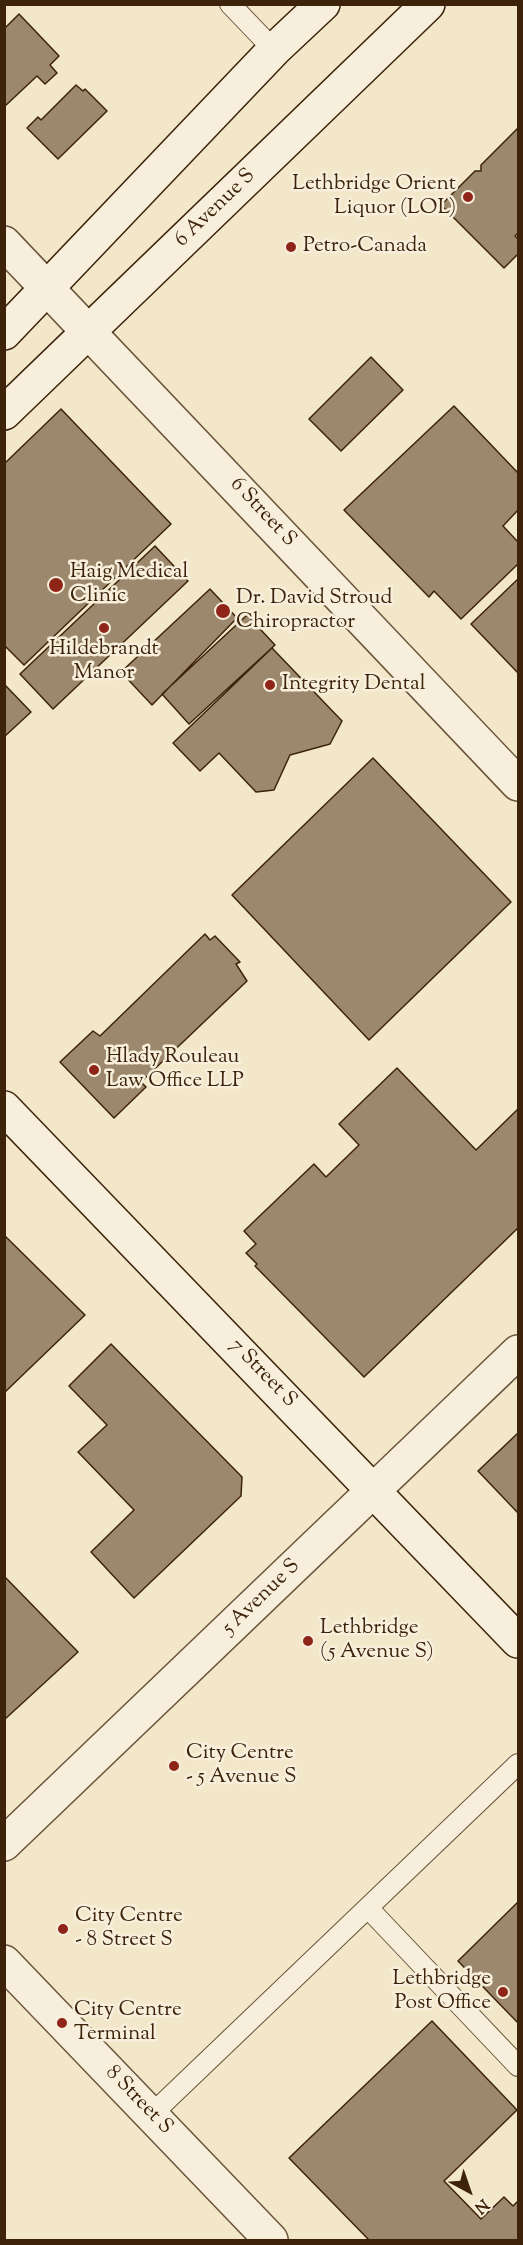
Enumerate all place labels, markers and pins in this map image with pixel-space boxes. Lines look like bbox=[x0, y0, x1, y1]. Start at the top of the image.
place label: Lethbridge Orient Liquor (LOL) bbox=[292, 172, 456, 222]
marker: Lethbridge Orient Liquor (LOL) bbox=[461, 190, 475, 204]
place label: Petro-Canada bbox=[303, 234, 427, 260]
marker: Petro-Canada bbox=[284, 240, 298, 254]
place label: Haig Medical Clinic bbox=[70, 560, 188, 610]
marker: Haig Medical Clinic bbox=[47, 576, 65, 594]
place label: Dr. David Stroud Chiropractor bbox=[236, 586, 392, 636]
marker: Dr. David Stroud Chiropractor bbox=[214, 602, 232, 620]
marker: Hildebrandt Manor bbox=[97, 621, 111, 635]
place label: Hildebrandt Manor bbox=[49, 637, 159, 687]
place label: Integrity Dental bbox=[282, 672, 425, 698]
marker: Integrity Dental bbox=[263, 678, 277, 692]
place label: Hlady Rouleau Law Office LLP bbox=[106, 1045, 244, 1095]
marker: Hlady Rouleau Law Office LLP bbox=[87, 1063, 101, 1077]
place label: Lethbridge (5 Avenue S) bbox=[320, 1616, 434, 1666]
marker: Lethbridge (5 Avenue S) bbox=[301, 1634, 315, 1648]
place label: City Centre - 5 Avenue S bbox=[186, 1741, 296, 1791]
marker: City Centre - 5 Avenue S bbox=[167, 1759, 181, 1773]
place label: City Centre - 8 Street S bbox=[75, 1904, 183, 1954]
marker: City Centre - 8 Street S bbox=[56, 1922, 70, 1936]
place label: Lethbridge Post Office bbox=[393, 1967, 491, 2017]
marker: Lethbridge Post Office bbox=[496, 1985, 510, 1999]
place label: City Centre Terminal bbox=[74, 1998, 182, 2048]
marker: City Centre Terminal bbox=[55, 2016, 69, 2030]

